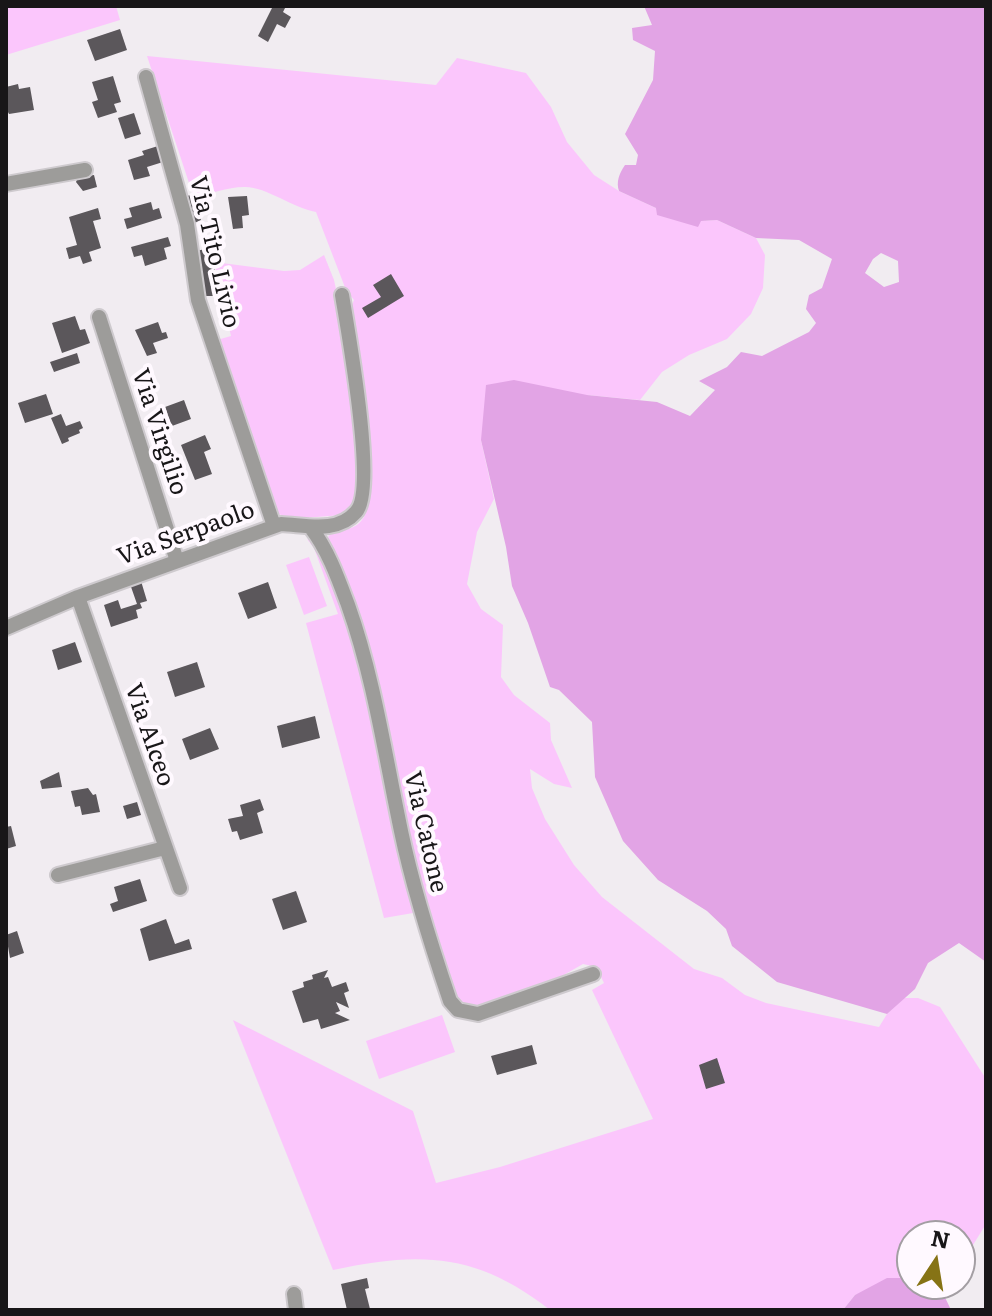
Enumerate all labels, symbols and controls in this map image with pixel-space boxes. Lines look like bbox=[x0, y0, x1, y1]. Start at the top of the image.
street label: Via Tito Livio bbox=[183, 173, 245, 331]
street label: Via Virgilio bbox=[125, 365, 193, 499]
street label: Via Serpaolo bbox=[113, 496, 259, 572]
street label: Via Alceo bbox=[118, 680, 180, 790]
street label: Via Catone bbox=[397, 769, 453, 895]
north arrow bbox=[896, 1220, 976, 1300]
text: N bbox=[928, 1220, 953, 1256]

